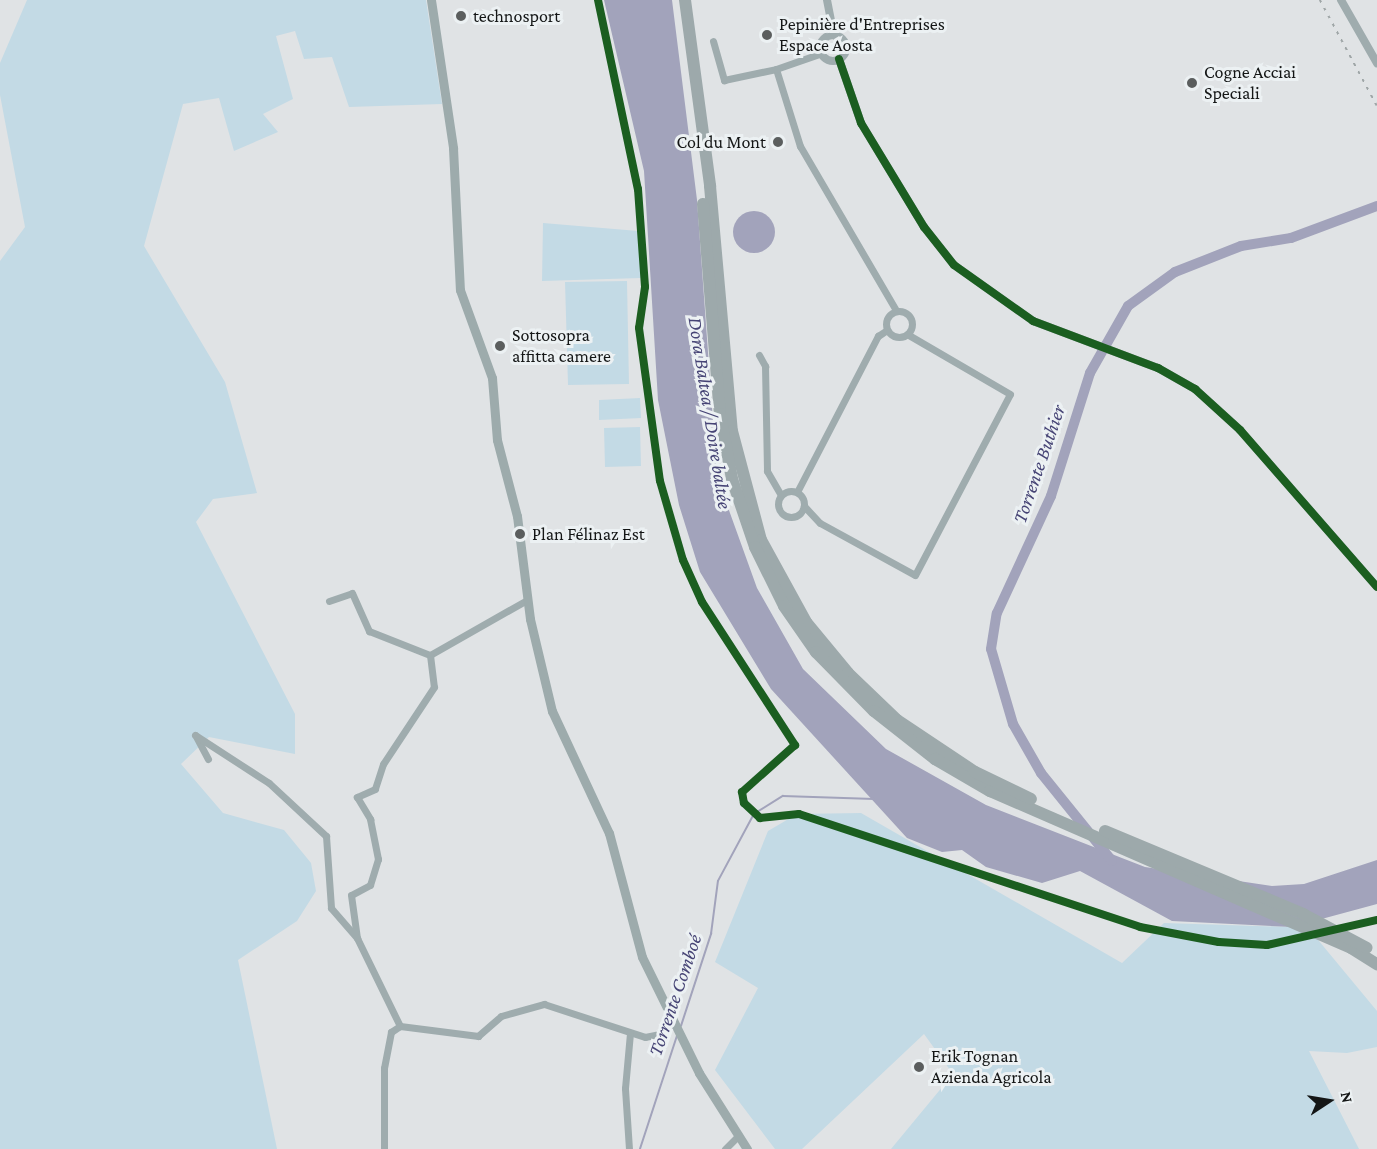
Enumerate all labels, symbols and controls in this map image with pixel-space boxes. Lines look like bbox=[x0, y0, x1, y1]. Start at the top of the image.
place label: technosport bbox=[473, 5, 560, 27]
marker: technosport bbox=[454, 9, 468, 23]
place label: Pepinière d'Entreprises Espace Aosta bbox=[779, 14, 945, 57]
marker: Pepinière d'Entreprises Espace Aosta bbox=[760, 28, 774, 42]
place label: Cogne Acciai Speciali bbox=[1204, 62, 1296, 104]
marker: Cogne Acciai Speciali bbox=[1185, 76, 1199, 90]
place label: Col du Mont bbox=[677, 131, 766, 153]
marker: Col du Mont bbox=[771, 135, 785, 149]
water label: Dora Baltea / Doire baltée bbox=[683, 315, 737, 511]
place label: Sottosopra affitta camere bbox=[512, 325, 611, 368]
marker: Sottosopra affitta camere bbox=[493, 339, 507, 353]
water label: Torrente Buthier bbox=[1008, 402, 1070, 526]
place label: Plan Félinaz Est bbox=[532, 523, 645, 545]
marker: Plan Félinaz Est bbox=[513, 527, 527, 541]
water label: Torrente Comboé bbox=[643, 931, 707, 1059]
place label: Erik Tognan Azienda Agricola bbox=[931, 1046, 1052, 1088]
marker: Erik Tognan Azienda Agricola bbox=[912, 1060, 926, 1074]
north arrow bbox=[1299, 1071, 1359, 1131]
text: N bbox=[1338, 1090, 1357, 1104]

